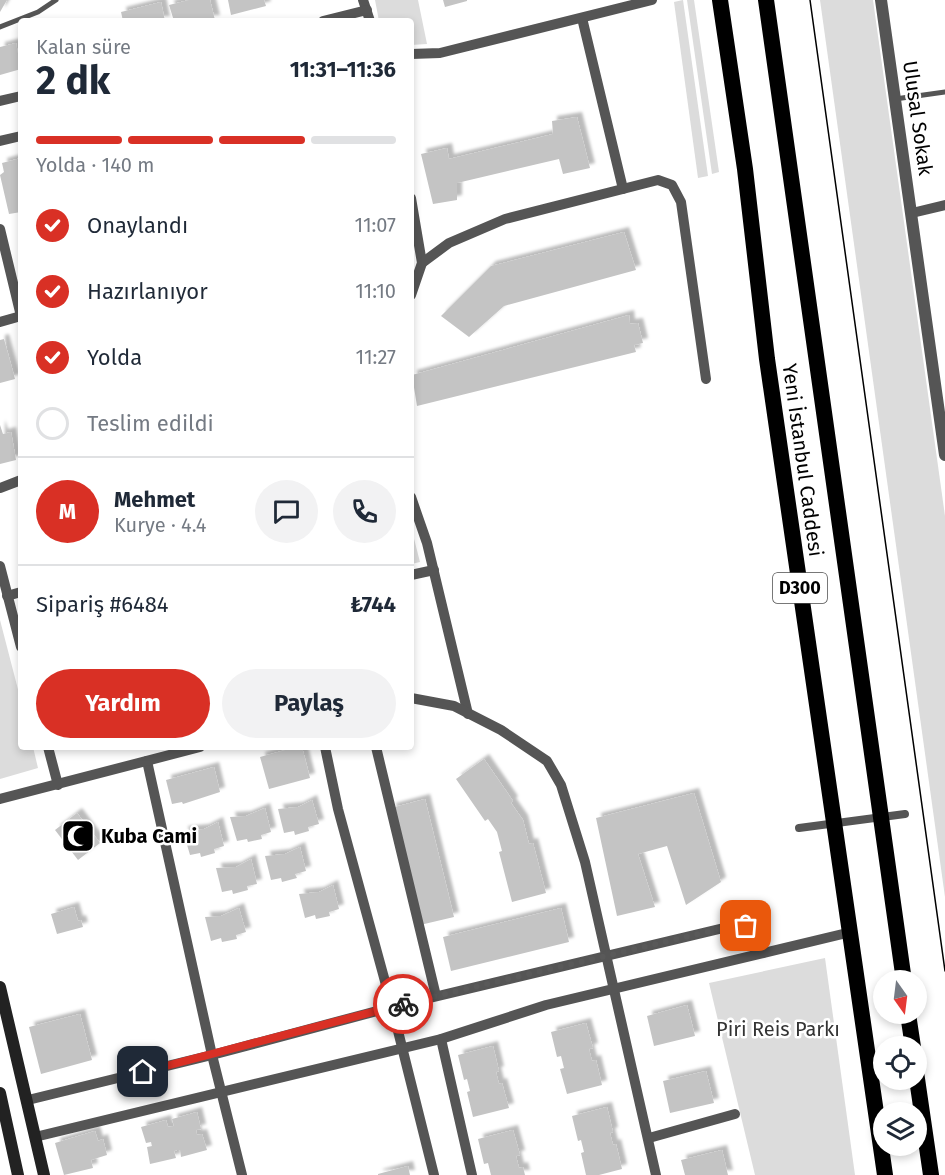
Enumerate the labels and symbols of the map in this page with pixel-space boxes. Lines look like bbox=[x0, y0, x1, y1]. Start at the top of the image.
street label: Ulusal Sokak bbox=[898, 59, 938, 178]
street label: Yeni İstanbul Caddesi bbox=[778, 362, 828, 558]
road number: D300 bbox=[773, 573, 827, 603]
mosque icon: Kuba Cami bbox=[60, 818, 96, 854]
place label: Kuba Cami bbox=[101, 824, 197, 848]
pin bbox=[720, 900, 771, 951]
north arrow bbox=[873, 970, 927, 1024]
courier bbox=[373, 974, 433, 1034]
park label: Piri Reis Parkı bbox=[716, 1017, 840, 1041]
pin bbox=[117, 1046, 168, 1097]

